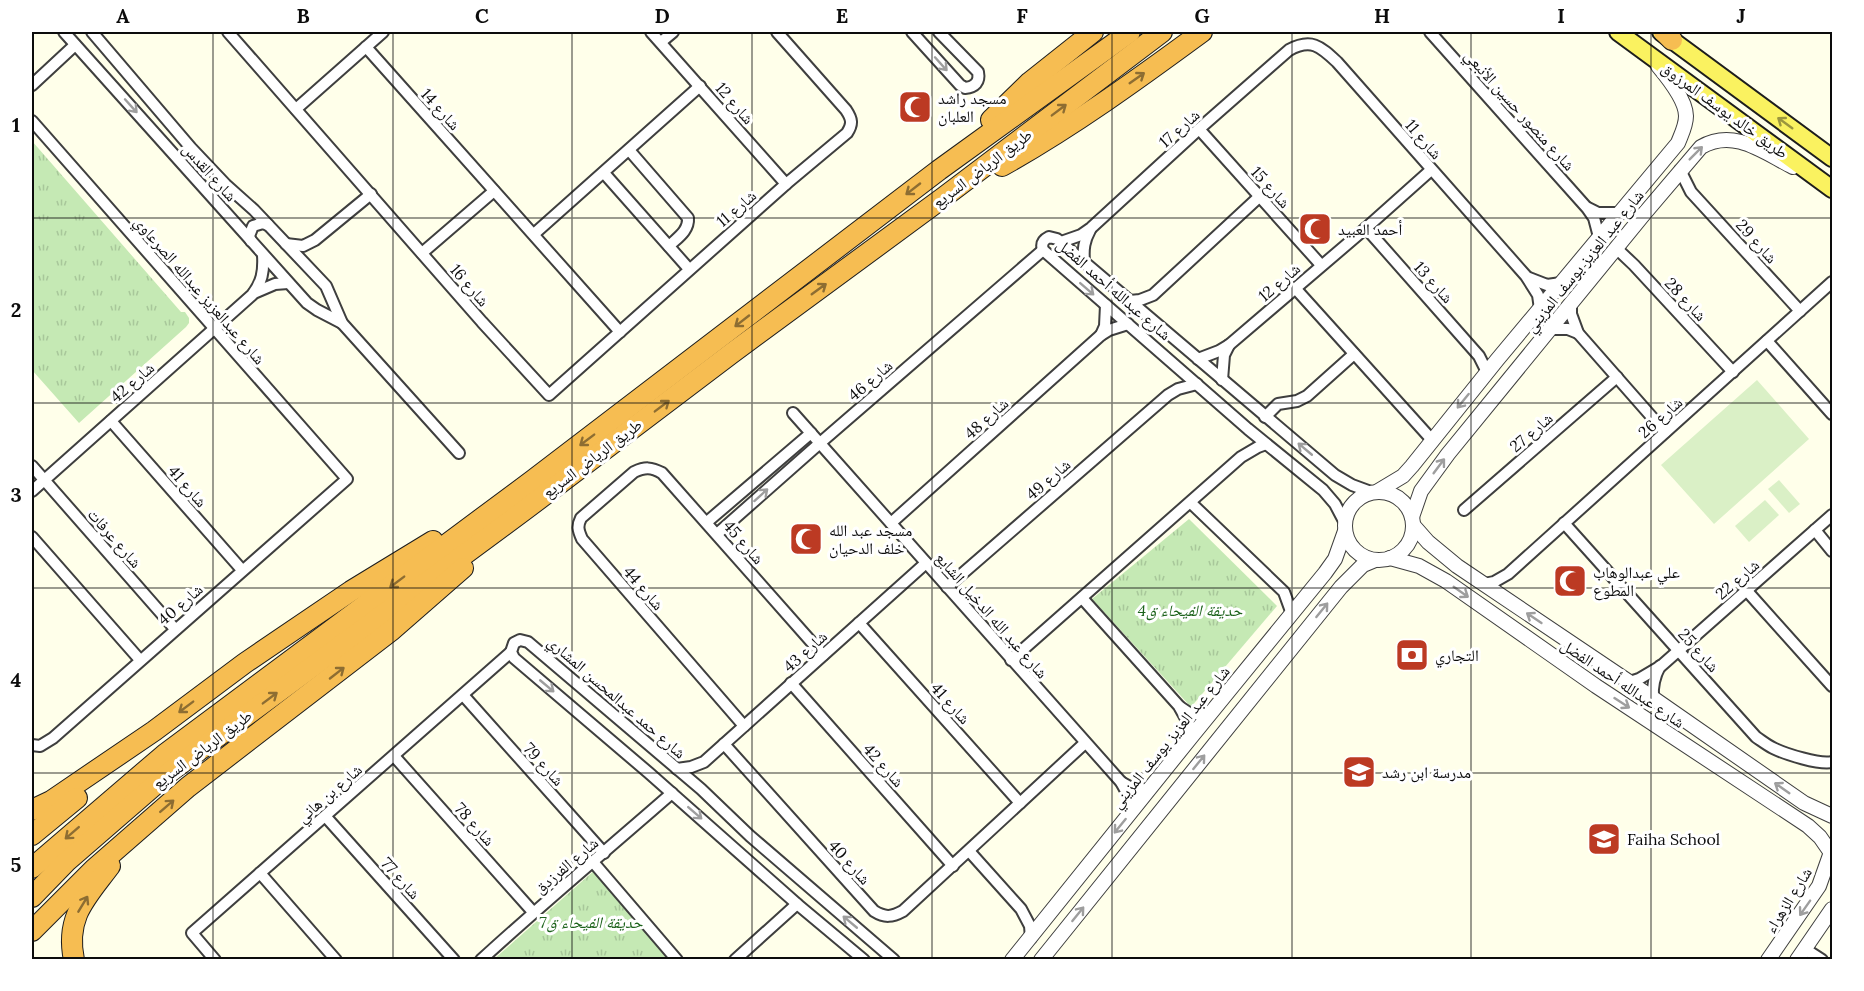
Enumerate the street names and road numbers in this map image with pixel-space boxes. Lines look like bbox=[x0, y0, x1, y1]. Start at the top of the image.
street label: شارع منصور حسين الأنبعي bbox=[1458, 45, 1580, 177]
street label: طريق خالد يوسف المرزوق bbox=[1657, 57, 1792, 163]
street label: شارع 12 bbox=[711, 78, 759, 129]
street label: شارع 14 bbox=[416, 84, 465, 135]
street label: شارع 17 bbox=[1155, 105, 1204, 152]
street label: شارع 11 bbox=[1401, 115, 1447, 164]
street label: طريق الرياض السريع bbox=[928, 124, 1036, 213]
street label: شارع القدس bbox=[178, 139, 241, 206]
street label: شارع 15 bbox=[1246, 162, 1295, 213]
street label: شارع 11 bbox=[712, 185, 761, 231]
street label: شارع عبد العزيز يوسف المزيني bbox=[1520, 186, 1650, 338]
street label: شارع عبدالعزيز عبدالله الصرعاوي bbox=[128, 212, 270, 370]
street label: شارع 29 bbox=[1731, 215, 1782, 268]
street label: شارع عبدالله أحمد الفضل bbox=[1052, 234, 1175, 345]
street label: شارع 13 bbox=[1409, 257, 1458, 308]
street label: شارع 12 bbox=[1254, 258, 1305, 306]
street label: شارع 16 bbox=[445, 260, 494, 311]
street label: شارع 28 bbox=[1660, 273, 1711, 326]
street label: شارع 46 bbox=[844, 355, 897, 406]
street label: شارع 42 bbox=[106, 357, 159, 407]
street label: شارع 26 bbox=[1634, 392, 1687, 443]
street label: شارع 48 bbox=[960, 393, 1013, 444]
street label: شارع 27 bbox=[1505, 408, 1557, 457]
street label: طريق الرياض السريع bbox=[538, 414, 646, 503]
street label: شارع 49 bbox=[1022, 454, 1075, 505]
street label: شارع 41 bbox=[164, 461, 212, 512]
street label: شارع عرفات bbox=[83, 504, 146, 572]
street label: شارع 45 bbox=[719, 516, 769, 569]
street label: شارع عبد الله الدخيل الشايع bbox=[931, 548, 1052, 683]
street label: شارع 22 bbox=[1711, 554, 1764, 604]
street label: شارع 44 bbox=[619, 562, 669, 615]
street label: شارع 40 bbox=[153, 579, 207, 630]
street label: شارع 25 bbox=[1673, 624, 1724, 677]
street label: شارع 43 bbox=[779, 626, 832, 677]
street label: شارع حمد عبدالمحسن المشاري bbox=[542, 631, 690, 765]
street label: شارع عبدالله أحمد الفضل bbox=[1557, 634, 1689, 733]
street label: شارع عبد العزيز يوسف المزيني bbox=[1106, 662, 1236, 814]
street label: شارع 41 bbox=[926, 678, 975, 729]
street label: طريق الرياض السريع bbox=[148, 705, 256, 794]
street label: شارع 79 bbox=[519, 738, 569, 790]
street label: شارع 42 bbox=[858, 739, 909, 792]
street label: شارع بن هاني bbox=[292, 759, 368, 829]
street label: شارع 78 bbox=[450, 798, 499, 850]
street label: شارع الفرزدق bbox=[530, 832, 603, 898]
street label: شارع 40 bbox=[824, 836, 875, 889]
street label: شارع 77 bbox=[376, 853, 425, 904]
street label: شارع الزهراء bbox=[1760, 863, 1817, 937]

